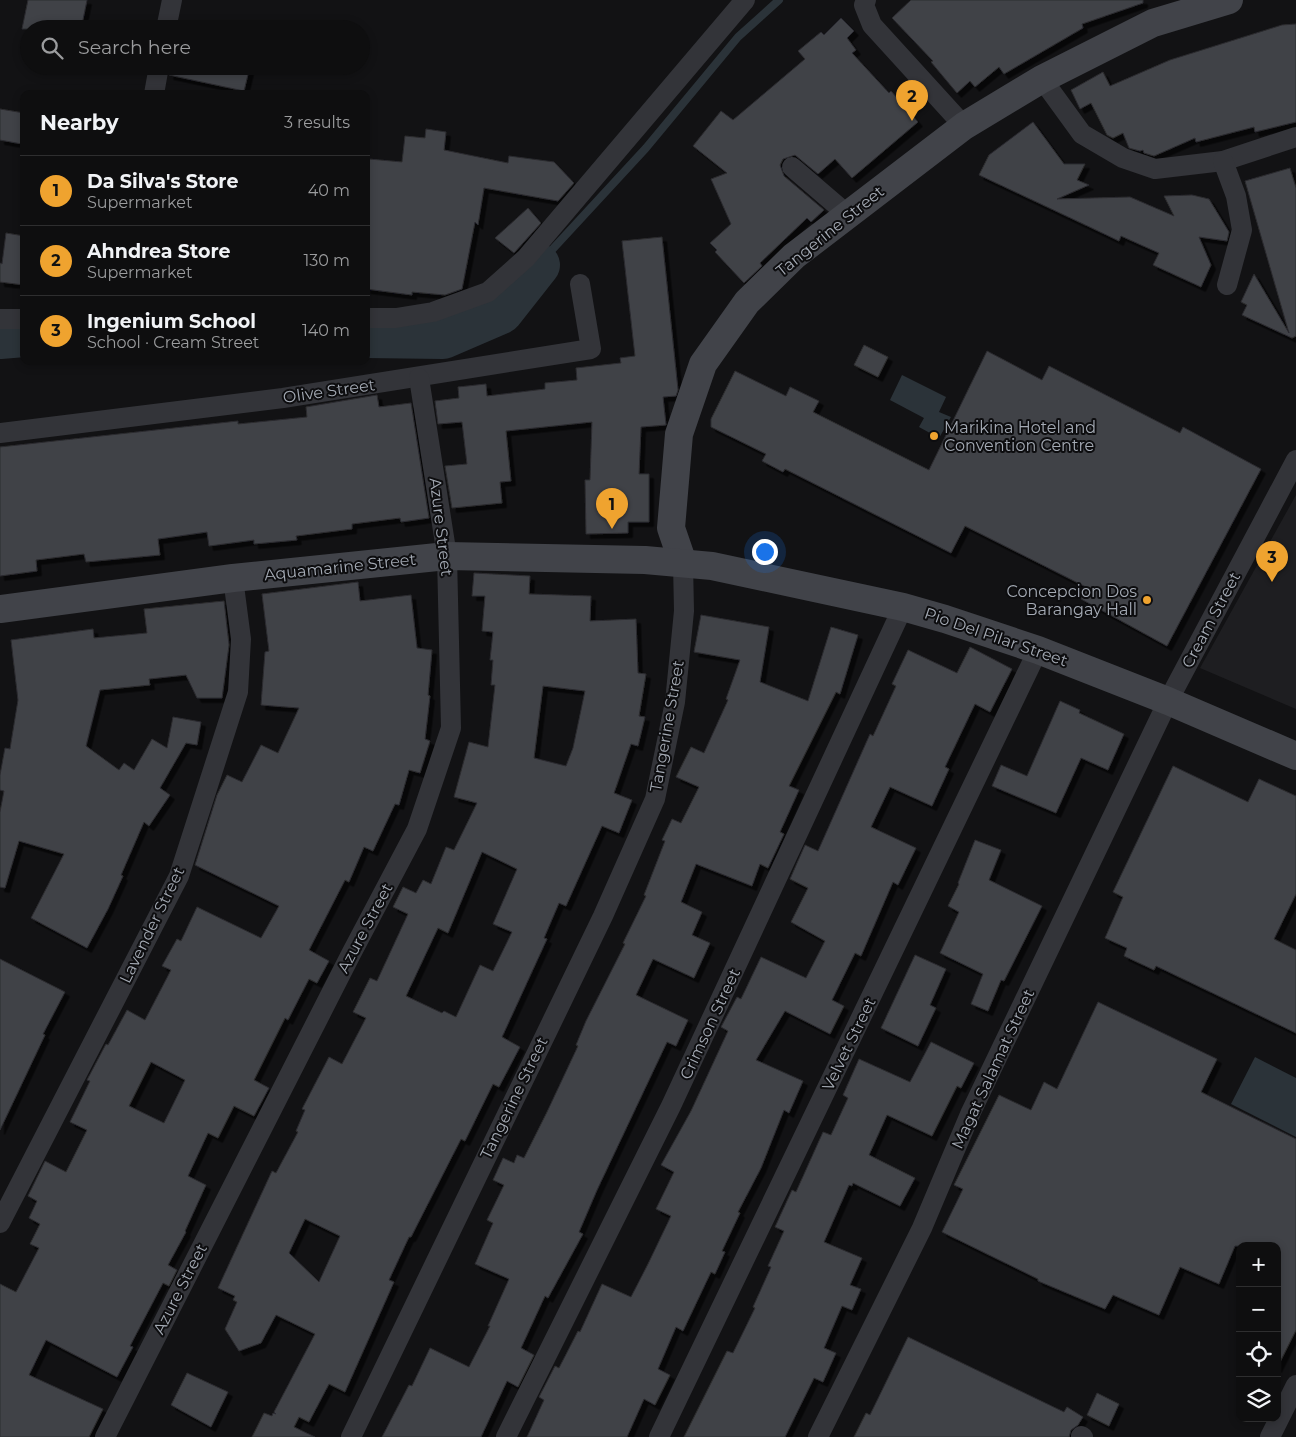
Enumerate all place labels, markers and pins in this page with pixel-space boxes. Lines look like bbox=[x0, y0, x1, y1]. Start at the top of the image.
pin: 2 bbox=[896, 80, 928, 121]
place label: Marikina Hotel and Convention Centre bbox=[944, 418, 1096, 455]
marker: Marikina Hotel and Convention Centre bbox=[928, 430, 940, 442]
pin: 1 bbox=[596, 488, 628, 529]
pin: 3 bbox=[1256, 541, 1288, 582]
place label: Concepcion Dos Barangay Hall bbox=[1007, 582, 1137, 619]
marker: Concepcion Dos Barangay Hall bbox=[1141, 594, 1153, 606]

